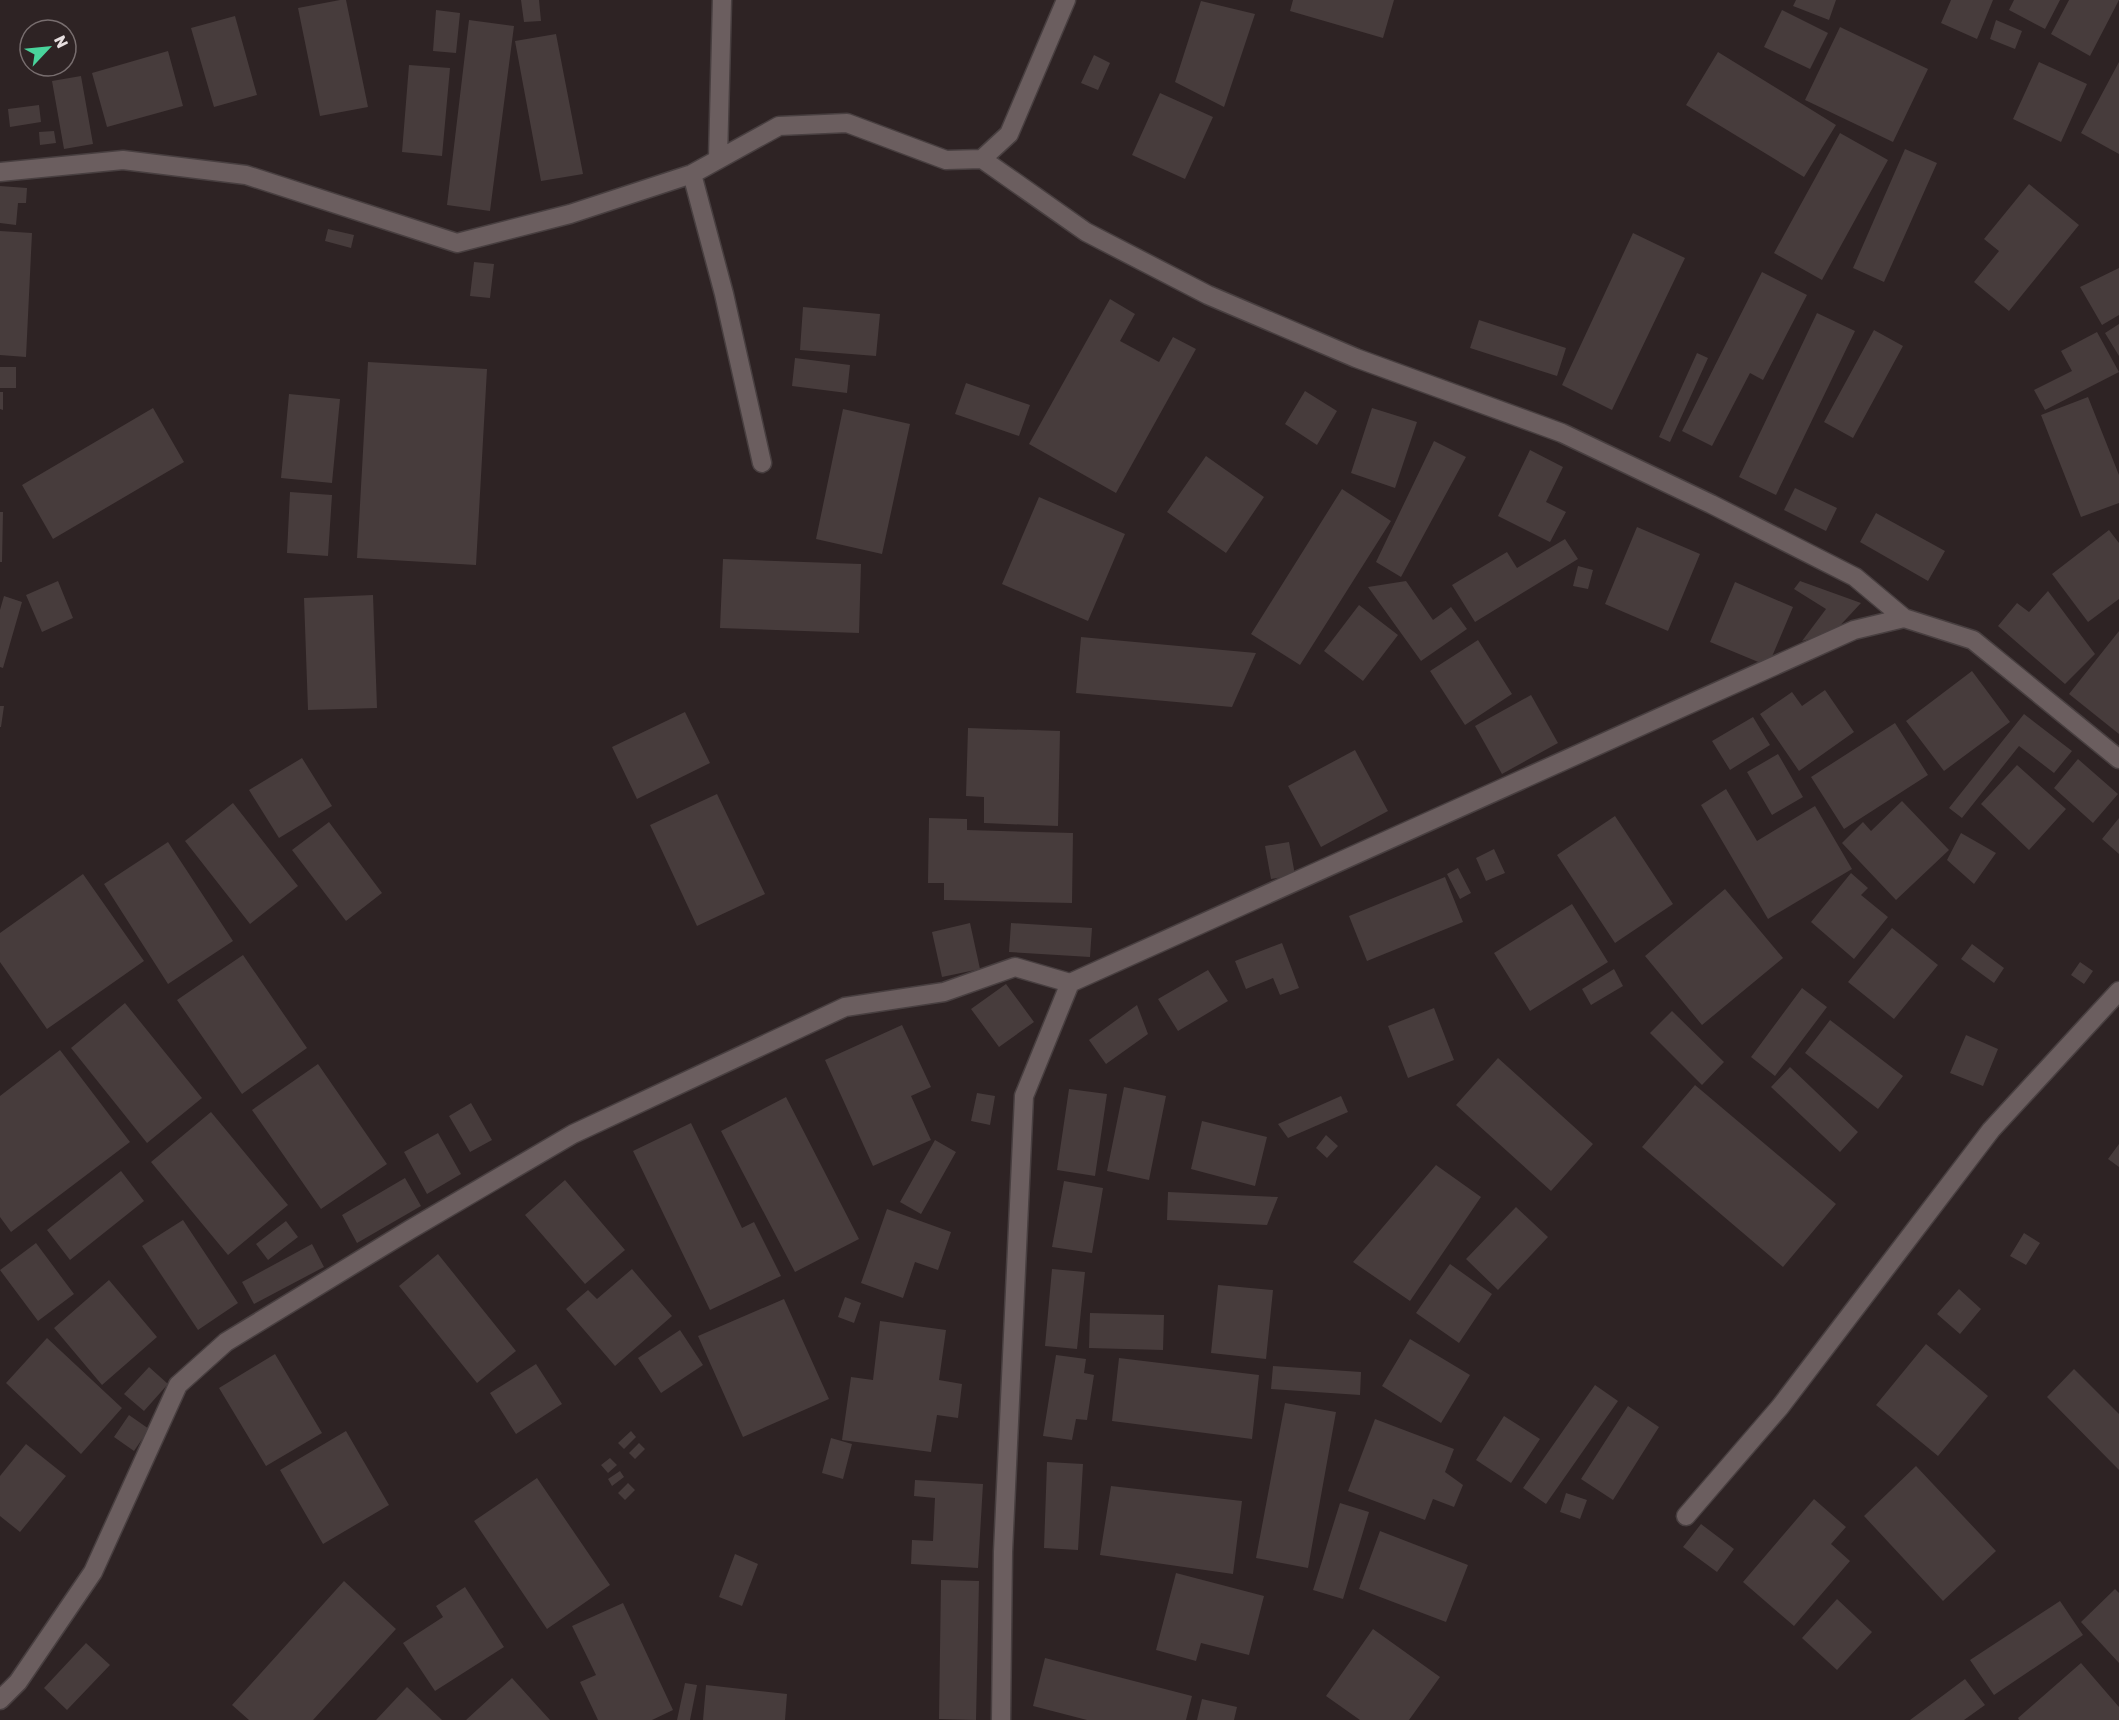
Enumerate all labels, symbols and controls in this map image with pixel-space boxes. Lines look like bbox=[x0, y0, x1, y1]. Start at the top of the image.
north arrow bbox=[18, 18, 78, 78]
text: N bbox=[50, 32, 72, 51]

